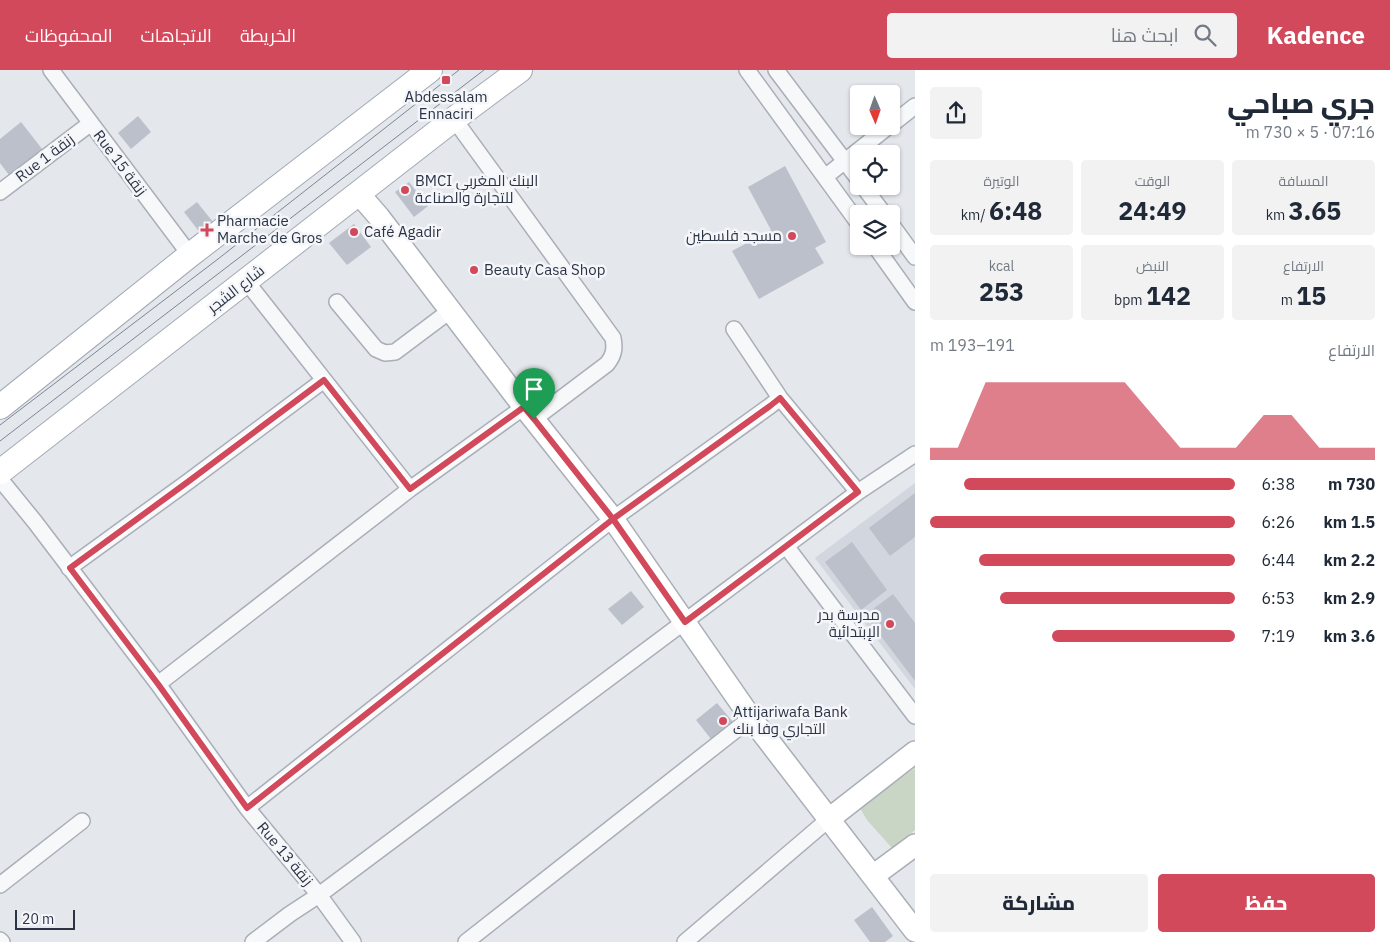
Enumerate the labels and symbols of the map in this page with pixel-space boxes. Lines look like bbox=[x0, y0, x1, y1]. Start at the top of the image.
marker: Abdessalam Ennaciri bbox=[440, 74, 452, 86]
north arrow bbox=[850, 85, 900, 135]
place label: Abdessalam Ennaciri bbox=[405, 87, 487, 123]
street label: Rue 15 زنقة bbox=[89, 126, 151, 199]
street label: Rue 1 زنقة bbox=[12, 129, 78, 186]
place label: BMCI البنك المغربي للتجارة والصناعة bbox=[415, 171, 538, 207]
marker: BMCI البنك المغربي للتجارة والصناعة bbox=[399, 184, 411, 196]
place label: Pharmacie Marche de Gros bbox=[217, 211, 323, 247]
place label: Café Agadir bbox=[364, 222, 442, 241]
marker: Pharmacie Marche de Gros bbox=[201, 224, 213, 236]
marker: Café Agadir bbox=[348, 226, 360, 238]
place label: مسجد فلسطين bbox=[686, 226, 782, 246]
marker: مسجد فلسطين bbox=[786, 230, 798, 242]
street label: شارع الشجر bbox=[203, 260, 269, 319]
place label: Beauty Casa Shop bbox=[484, 260, 605, 279]
marker: Beauty Casa Shop bbox=[468, 264, 480, 276]
pin bbox=[513, 368, 555, 419]
place label: مدرسة بدر الإبتدائية bbox=[817, 605, 880, 641]
marker: مدرسة بدر الإبتدائية bbox=[884, 618, 896, 630]
place label: Attijariwafa Bank التجاري وفا بنك bbox=[733, 702, 848, 741]
marker: Attijariwafa Bank التجاري وفا بنك bbox=[717, 715, 729, 727]
street label: Rue 13 زنقة bbox=[253, 818, 318, 890]
scale bar bbox=[15, 907, 75, 930]

